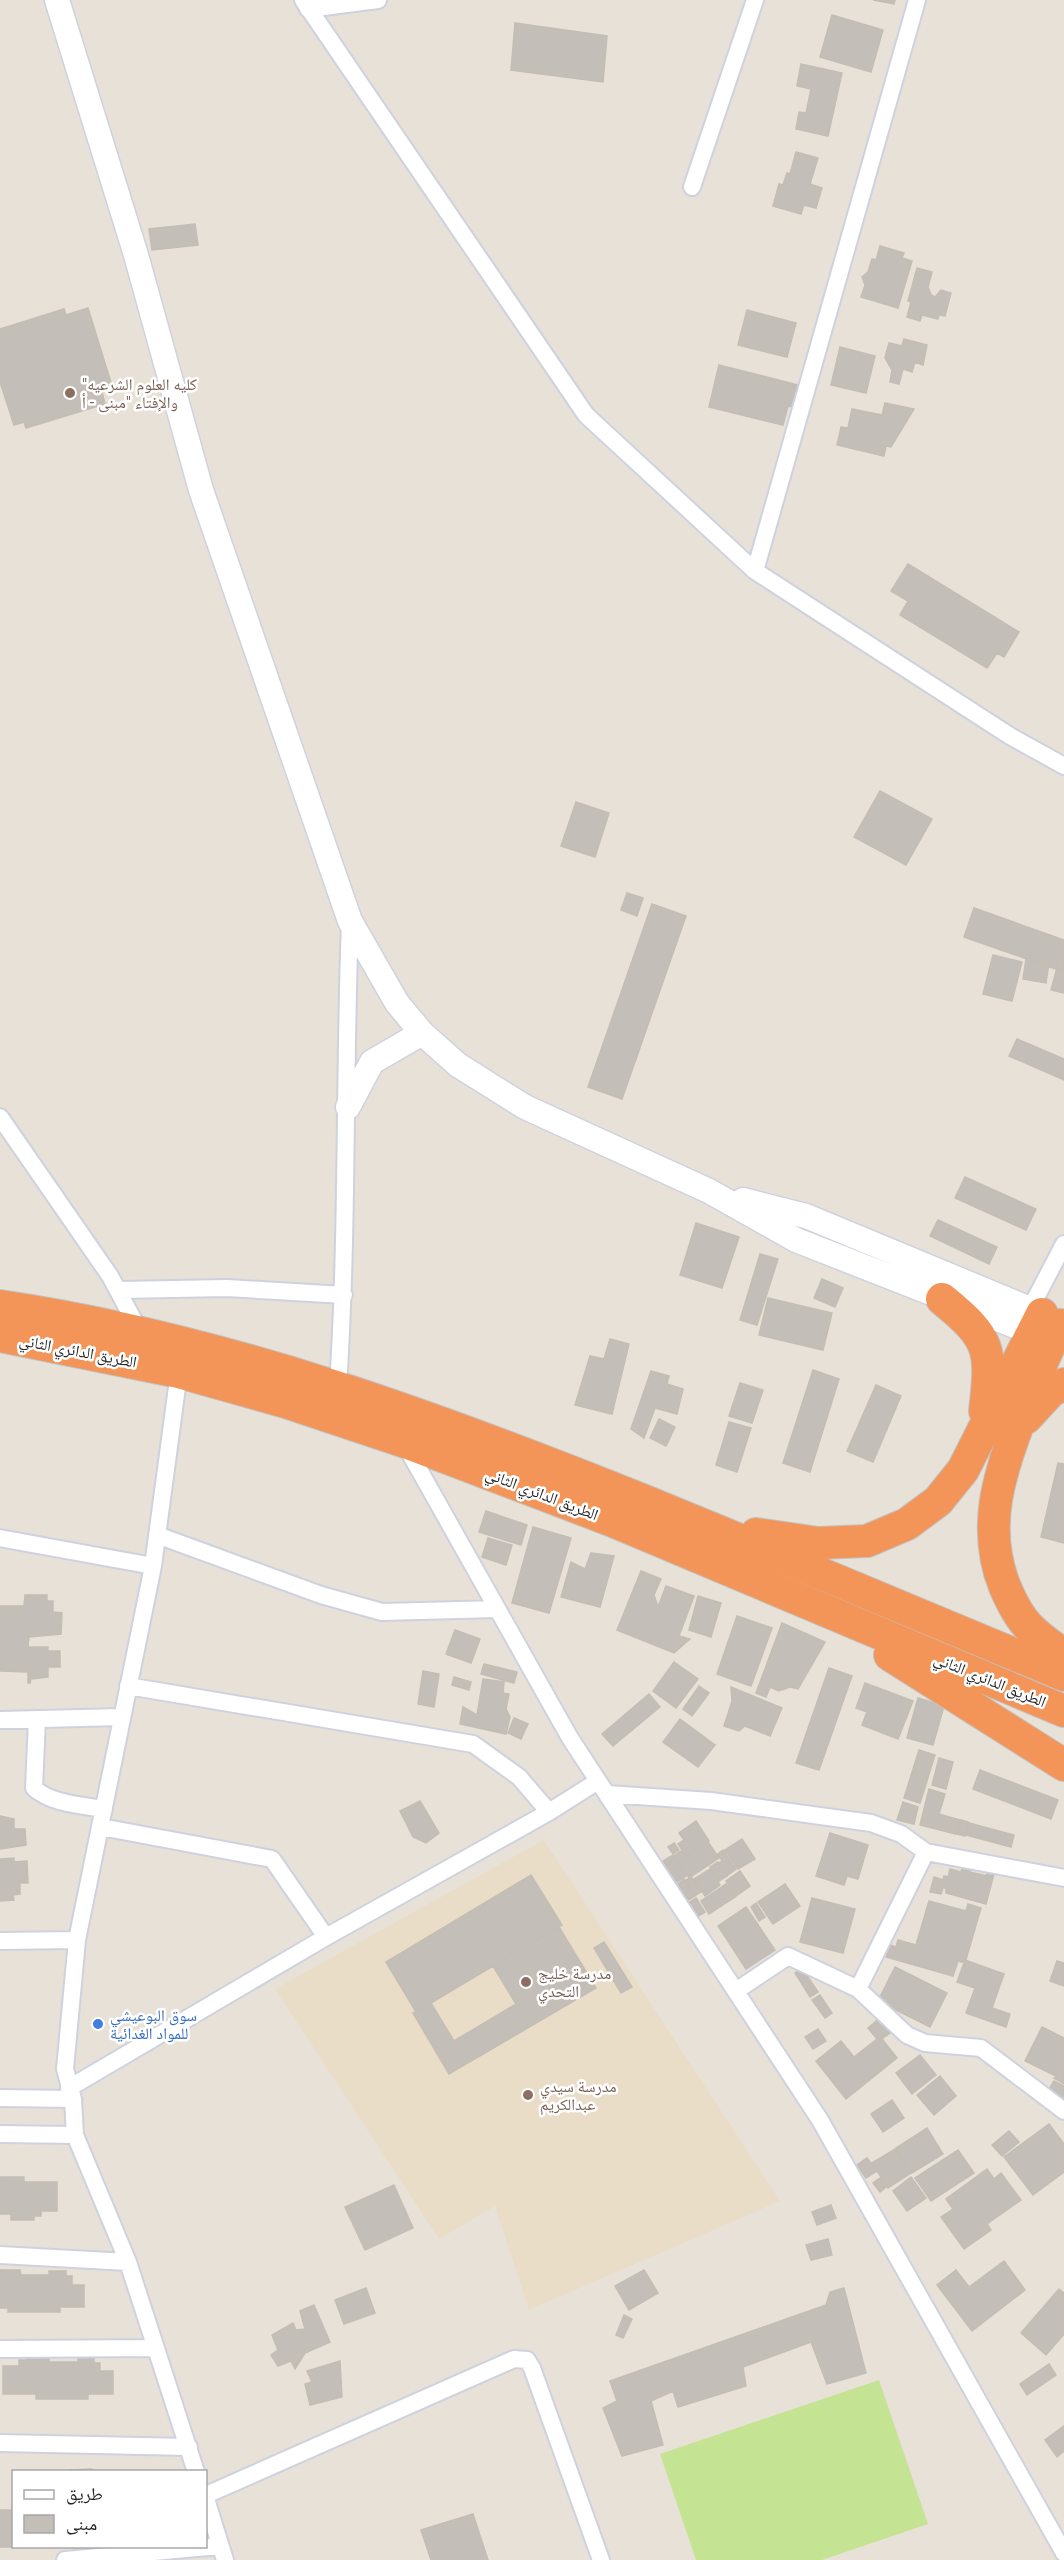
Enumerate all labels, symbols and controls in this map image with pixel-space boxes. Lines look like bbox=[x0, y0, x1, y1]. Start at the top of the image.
place label: "كليه العلوم الشرعيه والإفتاء "مبنى - أ bbox=[82, 375, 197, 413]
marker: "كليه العلوم الشرعيه والإفتاء "مبنى - أ bbox=[63, 386, 77, 400]
street label: الطريق الدائري الثاني bbox=[17, 1330, 138, 1375]
street label: الطريق الدائري الثاني bbox=[482, 1464, 601, 1527]
street label: الطريق الدائري الثاني bbox=[930, 1649, 1049, 1714]
place label: مدرسة خليج التحدي bbox=[538, 1964, 611, 2004]
marker: مدرسة خليج التحدي bbox=[519, 1975, 533, 1989]
place label: سوق البوعيشي للمواد الغدائية bbox=[110, 2006, 197, 2043]
marker: سوق البوعيشي للمواد الغدائية bbox=[91, 2017, 105, 2031]
place label: مدرسة سيدي عبدالكريم bbox=[540, 2077, 617, 2115]
marker: مدرسة سيدي عبدالكريم bbox=[521, 2088, 535, 2102]
legend bbox=[12, 2470, 207, 2548]
text: طريق bbox=[66, 2483, 103, 2505]
text: مبنى bbox=[66, 2513, 97, 2535]

